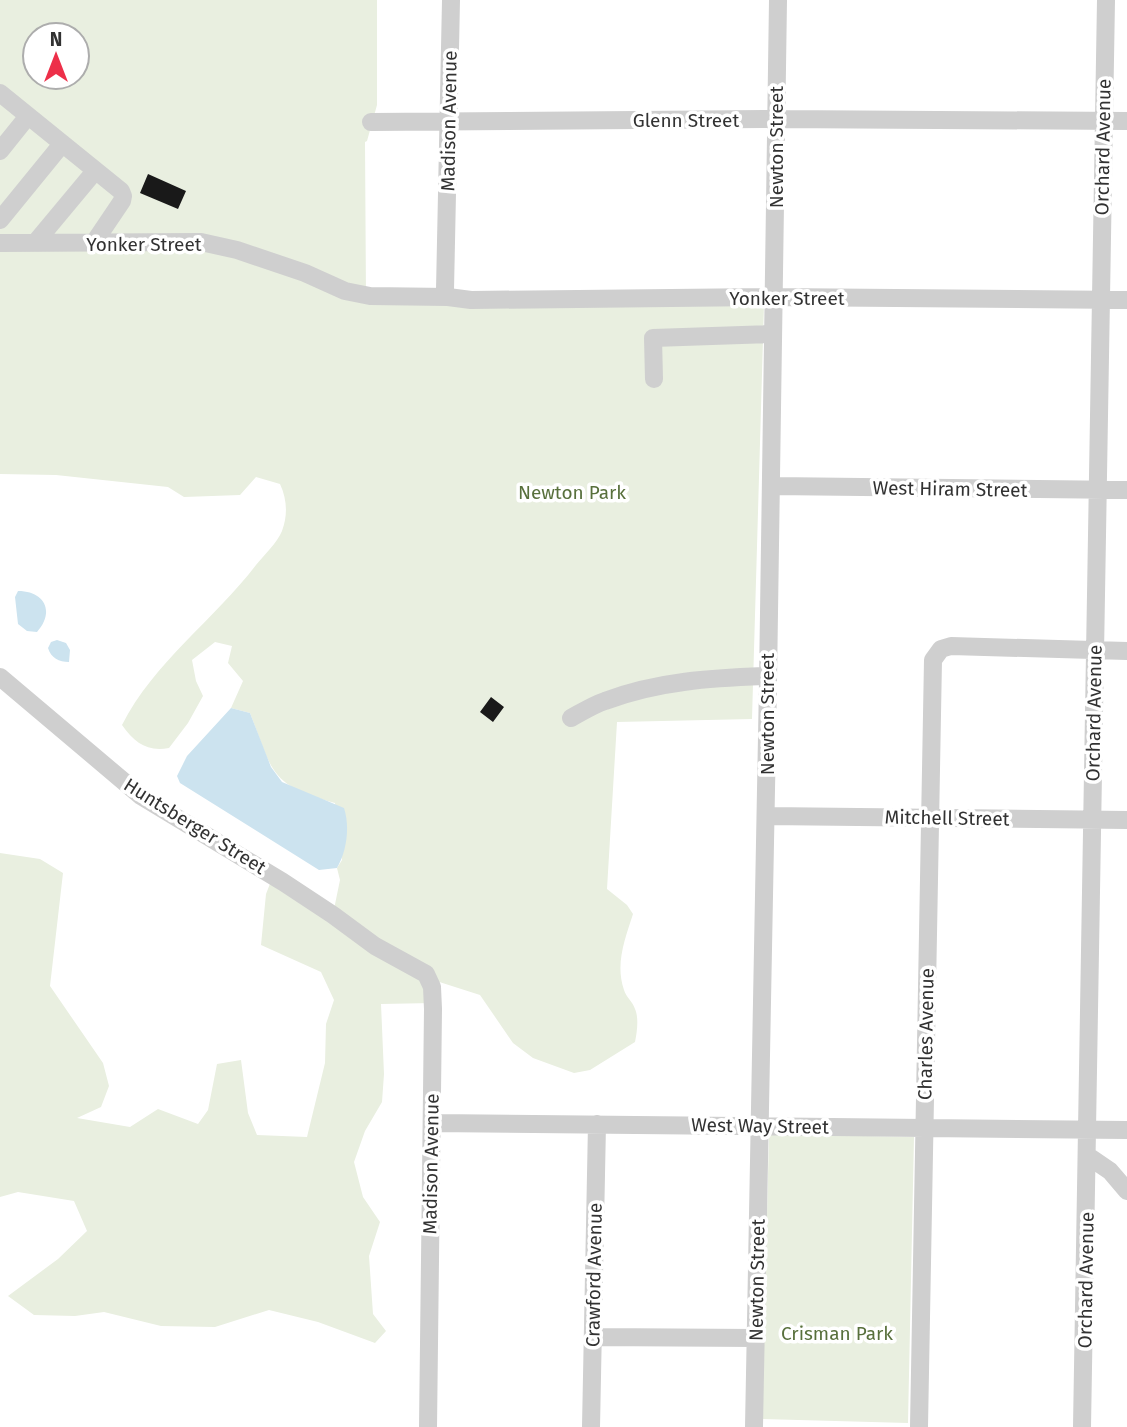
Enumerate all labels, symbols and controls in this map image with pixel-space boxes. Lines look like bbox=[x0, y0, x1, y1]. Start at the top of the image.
north arrow bbox=[21, 21, 91, 91]
text: N bbox=[50, 28, 62, 51]
street label: Madison Avenue bbox=[436, 50, 462, 192]
street label: Orchard Avenue bbox=[1090, 78, 1116, 216]
street label: Newton Street bbox=[765, 86, 788, 208]
street label: Glenn Street bbox=[633, 109, 739, 132]
street label: Yonker Street bbox=[86, 233, 202, 256]
street label: Yonker Street bbox=[729, 287, 845, 310]
street label: West Hiram Street bbox=[872, 476, 1028, 502]
park label: Newton Park bbox=[518, 481, 626, 504]
street label: Orchard Avenue bbox=[1081, 644, 1107, 782]
street label: Newton Street bbox=[756, 653, 779, 775]
street label: Huntsberger Street bbox=[120, 773, 270, 879]
street label: Mitchell Street bbox=[884, 805, 1010, 831]
street label: Charles Avenue bbox=[913, 968, 939, 1100]
street label: Madison Avenue bbox=[418, 1093, 444, 1235]
street label: West Way Street bbox=[691, 1113, 829, 1139]
street label: Crawford Avenue bbox=[581, 1203, 607, 1347]
street label: Orchard Avenue bbox=[1073, 1211, 1099, 1349]
street label: Newton Street bbox=[744, 1218, 770, 1341]
park label: Crisman Park bbox=[781, 1322, 893, 1345]

